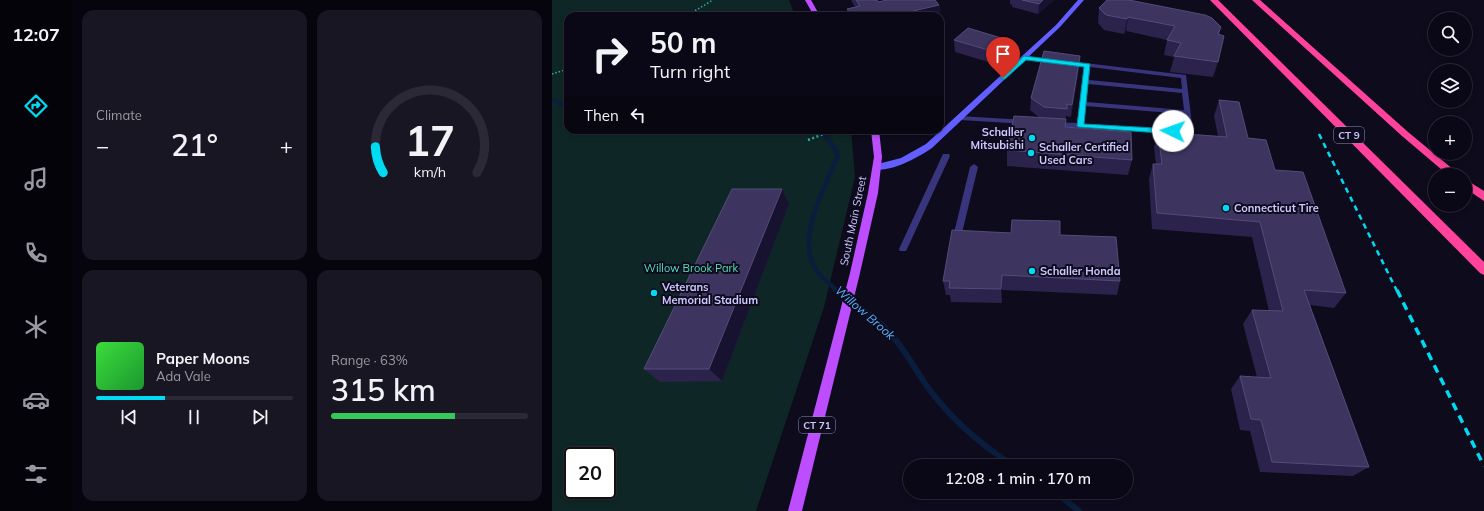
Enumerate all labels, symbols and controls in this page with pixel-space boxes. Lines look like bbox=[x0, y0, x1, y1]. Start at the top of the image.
map controls bbox=[1428, 12, 1472, 212]
button: search bbox=[1428, 12, 1472, 56]
text: 12:07 bbox=[12, 23, 60, 46]
text: 50 m bbox=[650, 25, 716, 60]
icon: right bbox=[584, 28, 636, 80]
pin bbox=[986, 37, 1020, 78]
icon: arrive bbox=[992, 43, 1014, 65]
text: Turn right bbox=[650, 60, 730, 83]
button: layers bbox=[1428, 64, 1472, 108]
icon: directions bbox=[22, 92, 50, 120]
icon: left bbox=[627, 104, 649, 126]
text: Then bbox=[584, 106, 619, 125]
text: Climate bbox=[96, 107, 142, 123]
position arrow bbox=[1152, 110, 1194, 152]
text: 17 bbox=[405, 114, 454, 166]
button: + bbox=[1428, 116, 1472, 160]
place label: Schaller Mitsubishi bbox=[971, 125, 1025, 152]
text: 21° bbox=[171, 126, 218, 164]
road number: CT 9 bbox=[1334, 127, 1364, 143]
text: − bbox=[96, 132, 109, 160]
text: + bbox=[280, 132, 293, 160]
marker: Schaller Mitsubishi bbox=[1027, 133, 1037, 143]
place label: Schaller Certified Used Cars bbox=[1039, 140, 1129, 167]
marker: Schaller Certified Used Cars bbox=[1026, 148, 1036, 158]
text: km/h bbox=[413, 162, 446, 180]
icon: music bbox=[22, 165, 50, 193]
button: − bbox=[1428, 168, 1472, 212]
street label: South Main Street bbox=[837, 175, 869, 267]
place label: Connecticut Tire bbox=[1234, 201, 1319, 215]
marker: Connecticut Tire bbox=[1221, 203, 1231, 213]
icon: phone bbox=[22, 239, 50, 267]
park label: Willow Brook Park bbox=[644, 261, 739, 275]
place label: Schaller Honda bbox=[1040, 264, 1121, 278]
marker: Schaller Honda bbox=[1027, 266, 1037, 276]
place label: Veterans Memorial Stadium bbox=[661, 280, 758, 307]
water label: Willow Brook bbox=[832, 283, 899, 343]
marker: Veterans Memorial Stadium bbox=[649, 288, 659, 298]
icon: climate bbox=[22, 313, 50, 341]
text: Paper Moons bbox=[156, 349, 250, 368]
text: Range · 63% bbox=[331, 352, 408, 368]
text: Ada Vale bbox=[156, 368, 211, 384]
text: 315 km bbox=[331, 371, 436, 409]
icon: car bbox=[22, 386, 50, 414]
icon: previous bbox=[118, 406, 140, 428]
icon: pause bbox=[183, 406, 205, 428]
icon: next bbox=[249, 406, 271, 428]
road number: CT 71 bbox=[799, 417, 835, 433]
speed limit sign: 20 bbox=[564, 447, 616, 499]
icon: filters bbox=[22, 460, 50, 488]
text: 12:08 · 1 min · 170 m bbox=[945, 469, 1091, 488]

